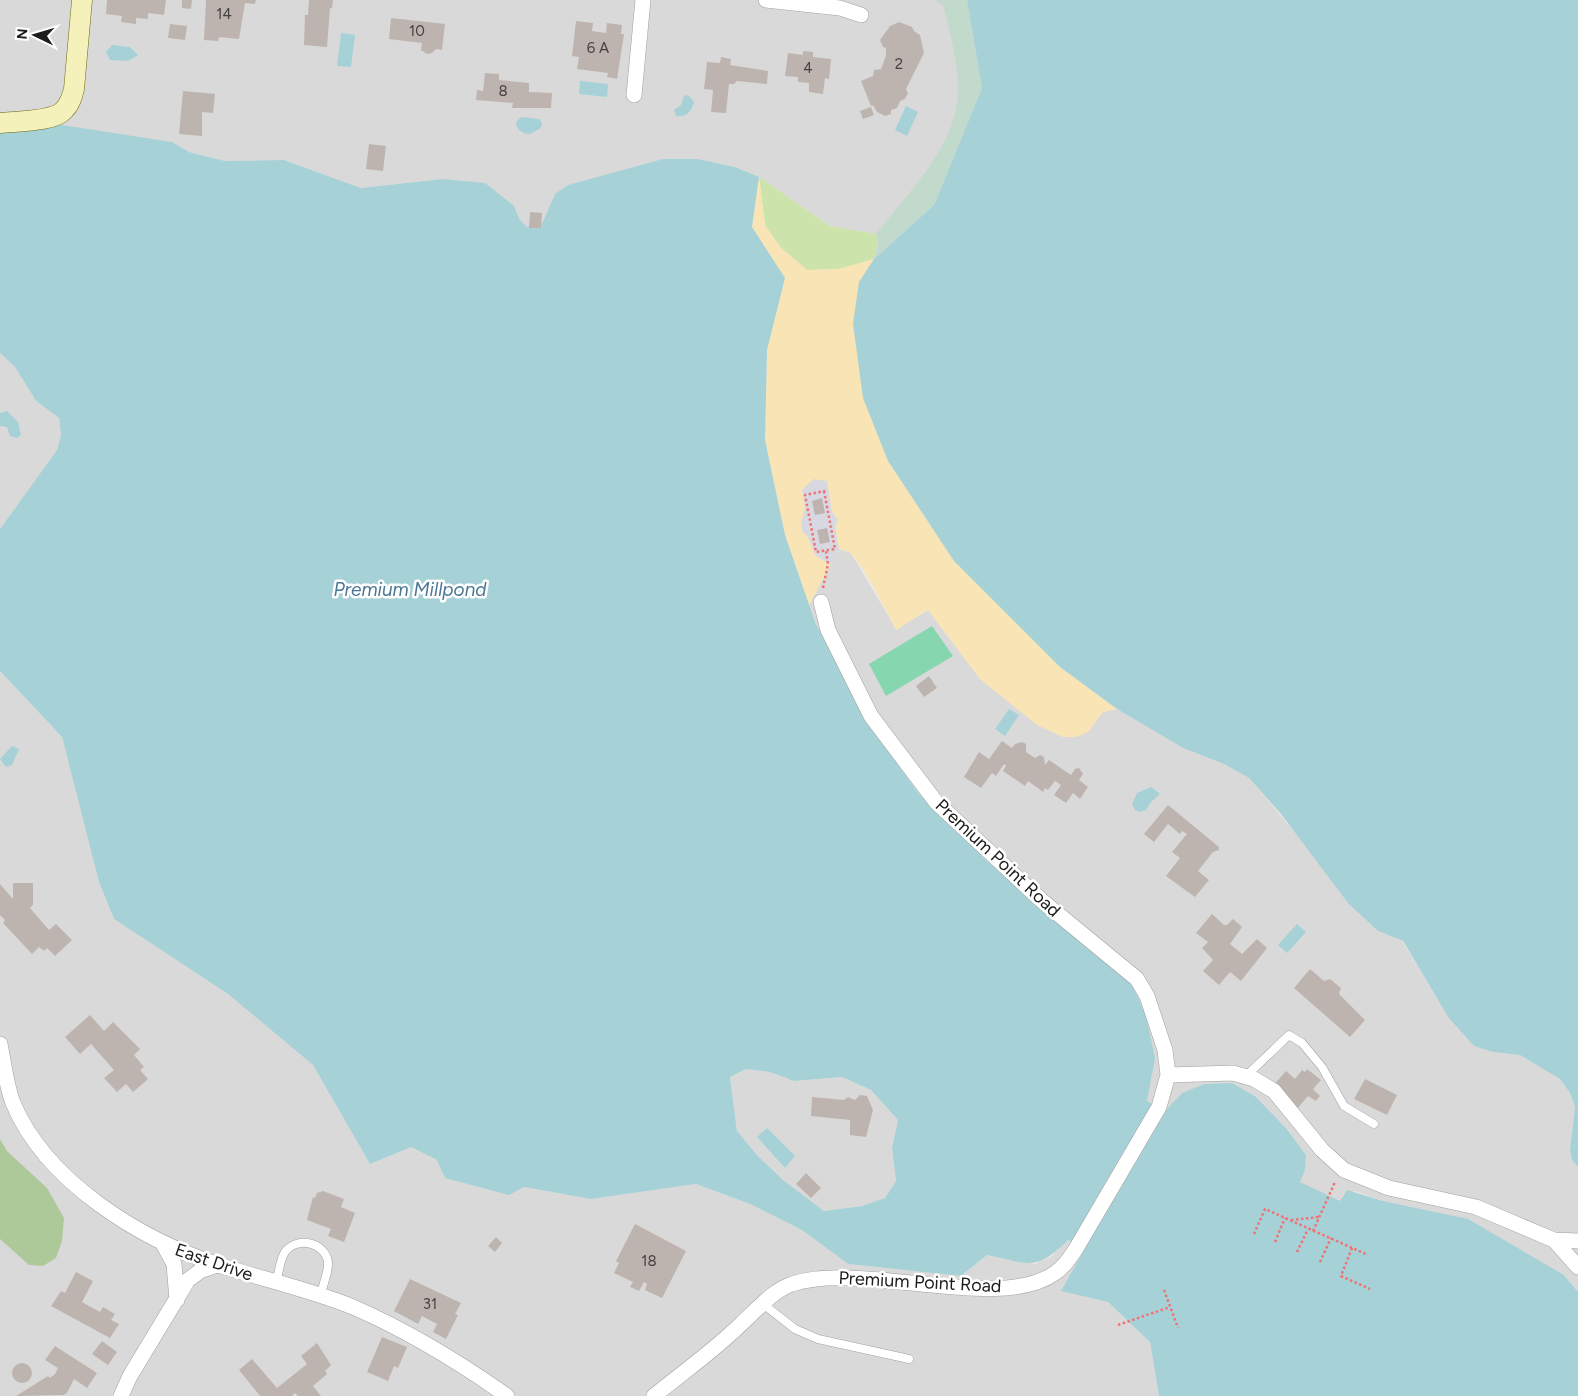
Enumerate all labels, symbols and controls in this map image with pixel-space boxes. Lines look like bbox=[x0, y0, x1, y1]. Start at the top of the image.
house number: 14 bbox=[216, 5, 232, 23]
north arrow bbox=[10, 10, 60, 60]
house number: 10 bbox=[409, 22, 425, 40]
text: N bbox=[14, 28, 31, 40]
house number: 6 A bbox=[587, 39, 609, 57]
house number: 2 bbox=[895, 55, 903, 73]
house number: 4 bbox=[803, 59, 813, 77]
house number: 8 bbox=[498, 82, 508, 100]
water label: Premium Millpond bbox=[334, 578, 487, 601]
street label: Premium Point Road bbox=[931, 794, 1065, 922]
street label: East Drive bbox=[172, 1238, 256, 1286]
house number: 18 bbox=[641, 1252, 657, 1270]
street label: Premium Point Road bbox=[838, 1267, 1002, 1297]
house number: 31 bbox=[423, 1295, 437, 1313]

